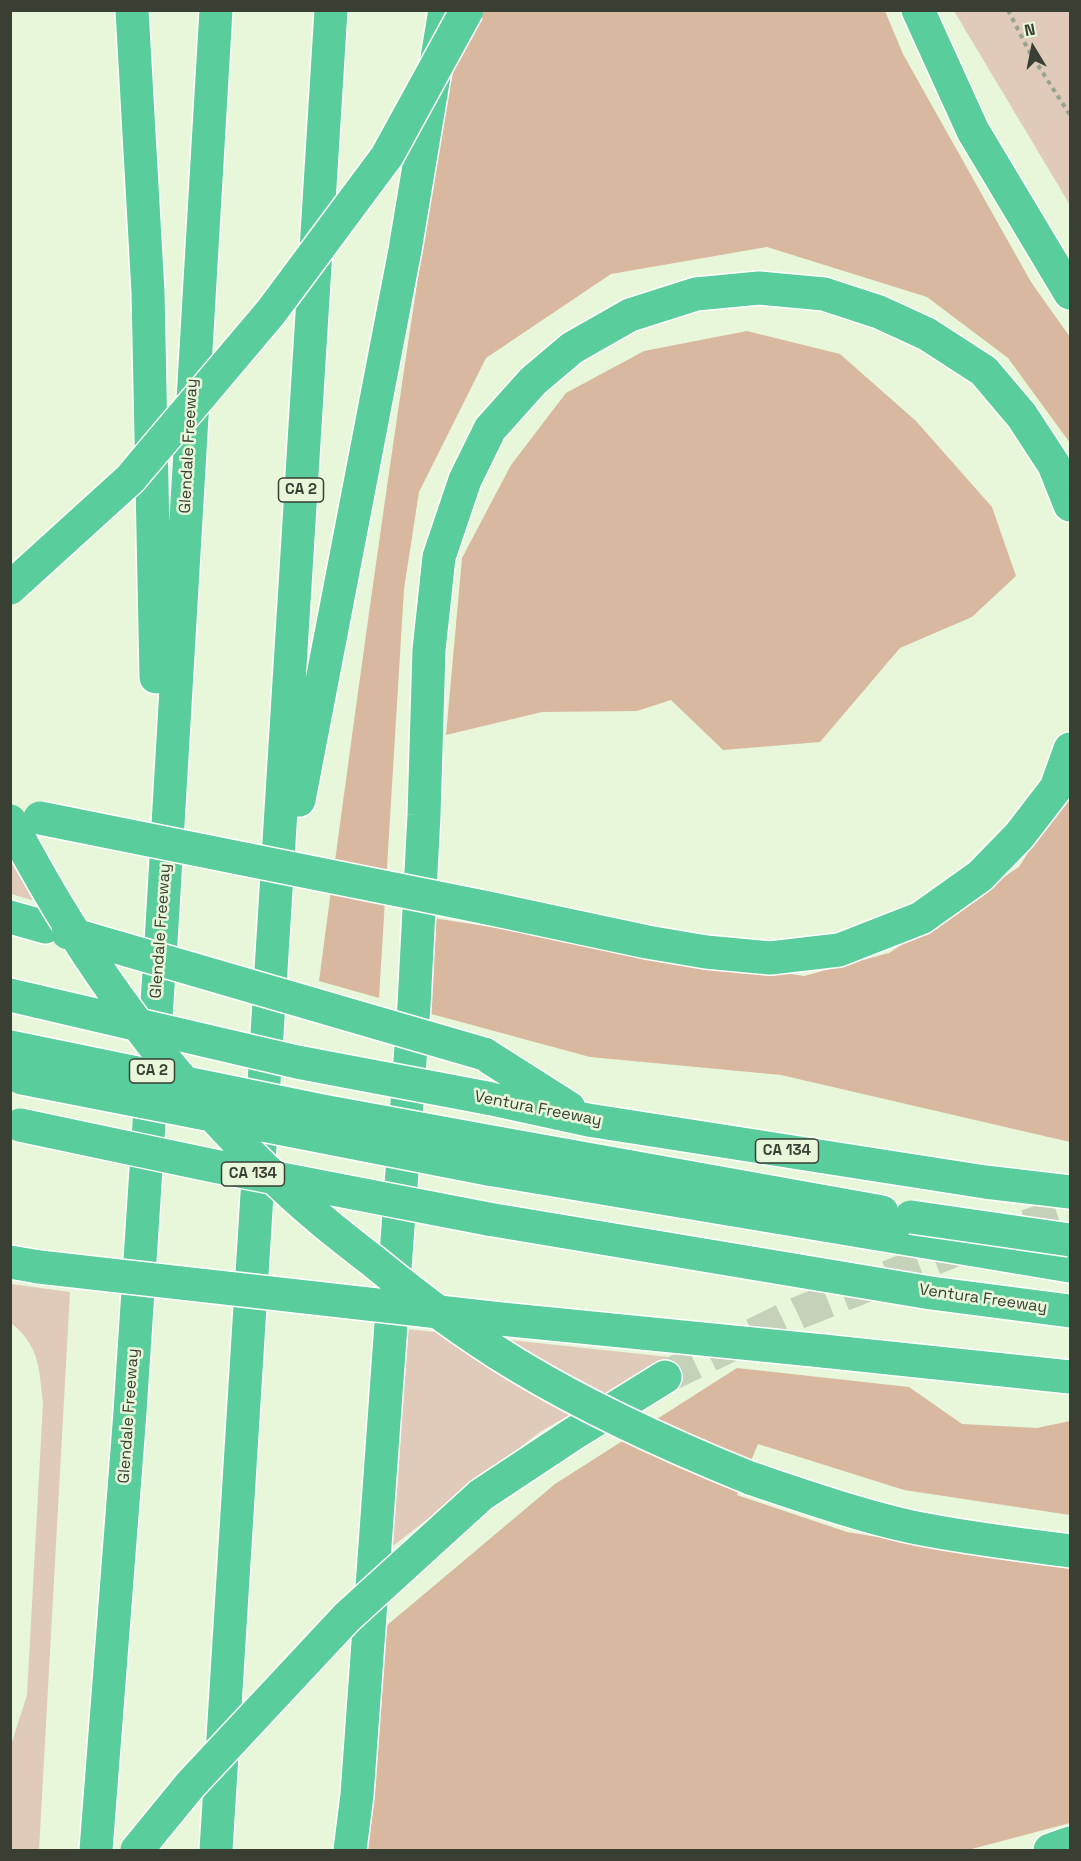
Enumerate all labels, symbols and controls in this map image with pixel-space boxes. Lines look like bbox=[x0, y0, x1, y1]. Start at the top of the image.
north arrow bbox=[1003, 18, 1063, 78]
text: N bbox=[1023, 19, 1037, 41]
street label: Glendale Freeway bbox=[176, 378, 202, 514]
road number: CA 2 bbox=[278, 478, 324, 502]
street label: Glendale Freeway bbox=[147, 863, 175, 999]
road number: CA 2 bbox=[130, 1059, 174, 1083]
street label: Ventura Freeway bbox=[473, 1087, 603, 1131]
road number: CA 134 bbox=[756, 1139, 818, 1163]
road number: CA 134 bbox=[222, 1162, 284, 1186]
street label: Ventura Freeway bbox=[918, 1281, 1048, 1317]
street label: Glendale Freeway bbox=[115, 1348, 143, 1484]

